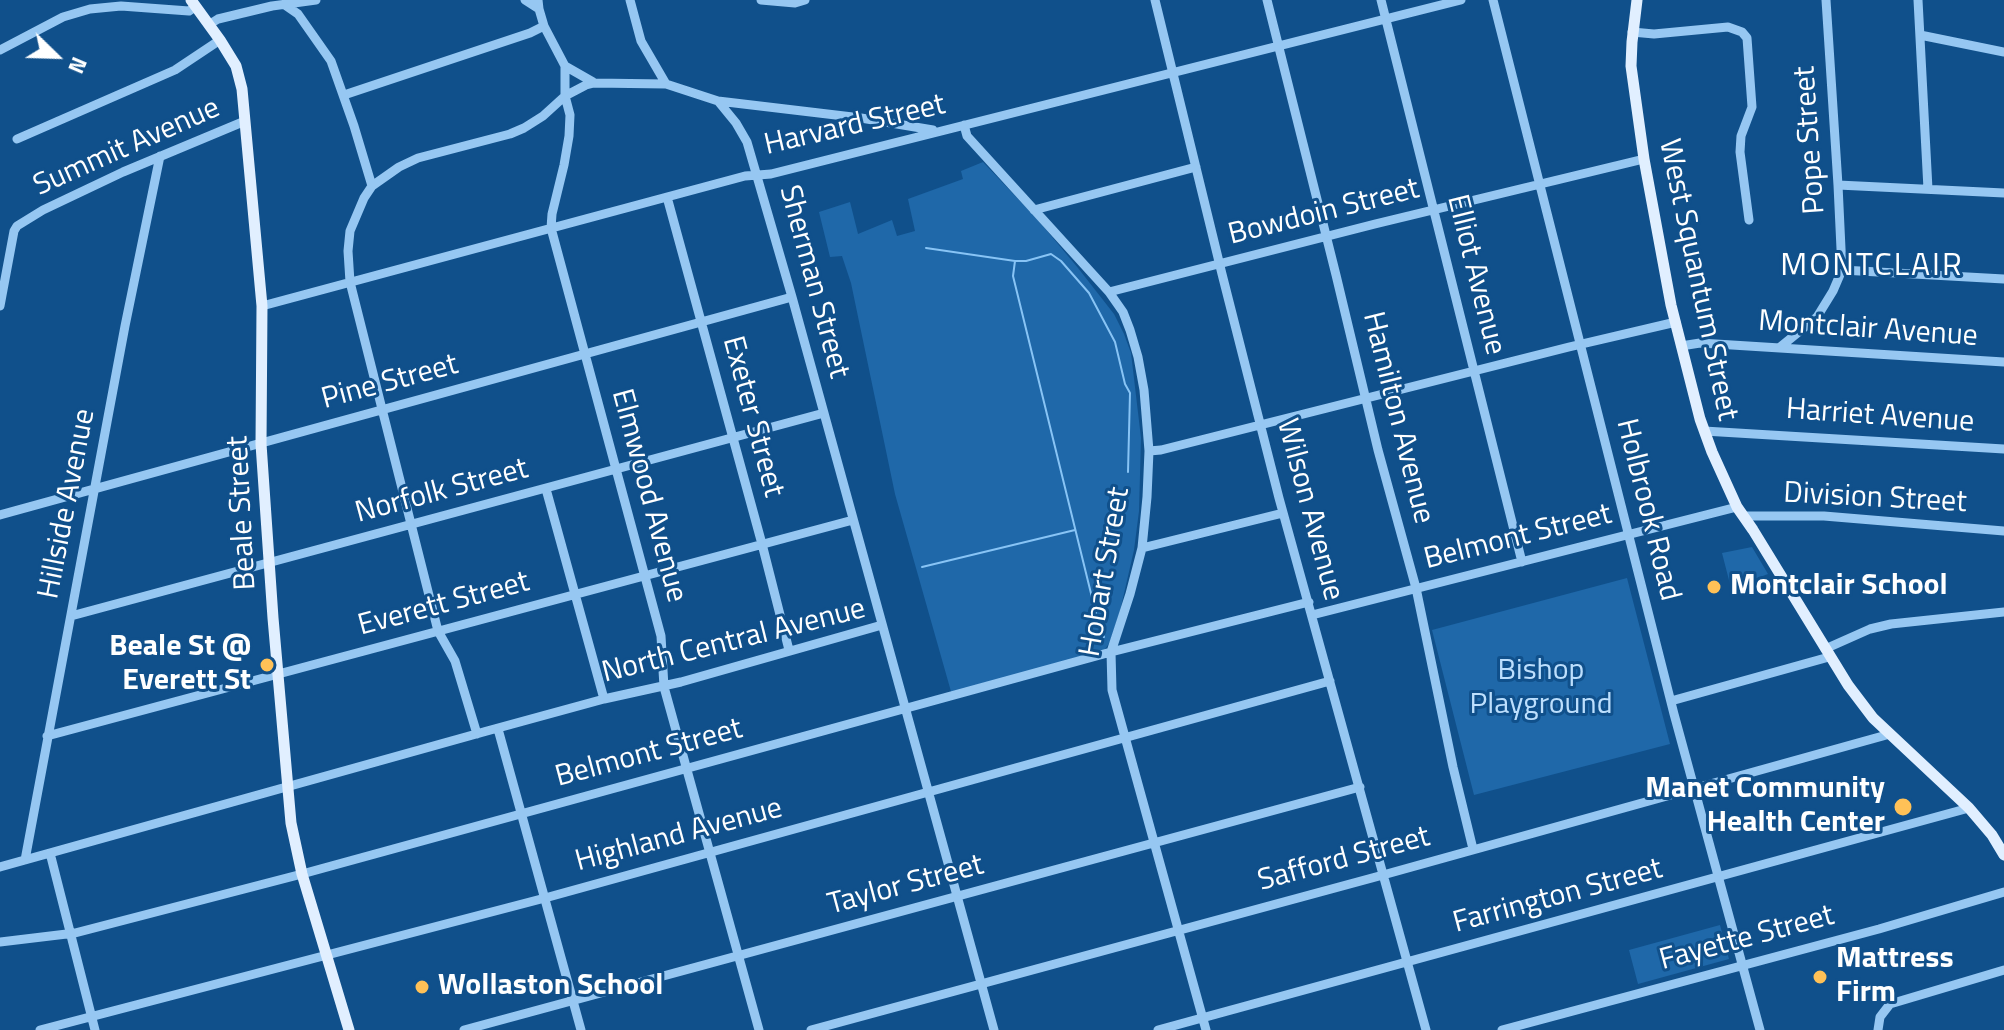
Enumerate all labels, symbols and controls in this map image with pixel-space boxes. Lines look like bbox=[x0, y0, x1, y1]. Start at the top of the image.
north arrow bbox=[16, 16, 96, 96]
text: N bbox=[59, 52, 97, 79]
street label: Pope Street bbox=[1788, 65, 1834, 215]
street label: Harvard Street bbox=[761, 88, 949, 164]
street label: Summit Avenue bbox=[28, 91, 226, 205]
street label: West Squantum Street bbox=[1650, 136, 1744, 424]
street label: Bowdoin Street bbox=[1225, 172, 1423, 254]
street label: Sherman Street bbox=[770, 182, 856, 382]
street label: Elliot Avenue bbox=[1438, 191, 1512, 359]
district label: MONTCLAIR bbox=[1780, 248, 1964, 286]
street label: Montclair Avenue bbox=[1757, 304, 1979, 356]
street label: Hamilton Avenue bbox=[1353, 308, 1441, 528]
street label: Exeter Street bbox=[713, 333, 791, 501]
street label: Pine Street bbox=[318, 348, 462, 418]
street label: Elmwood Avenue bbox=[602, 386, 694, 606]
street label: Harriet Avenue bbox=[1785, 392, 1975, 442]
street label: Hillside Avenue bbox=[32, 406, 104, 602]
street label: Wilson Avenue bbox=[1267, 415, 1351, 605]
street label: Holbrook Road bbox=[1607, 415, 1687, 605]
street label: Beale Street bbox=[221, 435, 265, 591]
street label: Norfolk Street bbox=[352, 452, 532, 532]
street label: Division Street bbox=[1783, 476, 1967, 522]
street label: Hobart Street bbox=[1073, 484, 1139, 660]
street label: Belmont Street bbox=[1421, 497, 1615, 579]
street label: Everett Street bbox=[354, 565, 534, 645]
place label: Montclair School bbox=[1730, 569, 1948, 605]
marker: Montclair School bbox=[1705, 578, 1723, 596]
street label: North Central Avenue bbox=[599, 592, 869, 692]
place label: Beale St @ Everett St bbox=[109, 630, 251, 700]
park label: Bishop Playground bbox=[1469, 654, 1613, 724]
marker: Beale St @ Everett St bbox=[258, 656, 276, 674]
street label: Belmont Street bbox=[552, 712, 746, 796]
place label: Manet Community Health Center bbox=[1645, 772, 1885, 842]
street label: Highland Avenue bbox=[572, 791, 786, 881]
marker: Manet Community Health Center bbox=[1892, 796, 1914, 818]
street label: Safford Street bbox=[1254, 820, 1434, 900]
street label: Taylor Street bbox=[824, 848, 988, 924]
street label: Farrington Street bbox=[1449, 852, 1667, 942]
street label: Fayette Street bbox=[1656, 898, 1838, 980]
place label: Mattress Firm bbox=[1836, 942, 1954, 1012]
marker: Mattress Firm bbox=[1811, 968, 1829, 986]
place label: Wollaston School bbox=[438, 969, 663, 1005]
marker: Wollaston School bbox=[413, 978, 431, 996]

